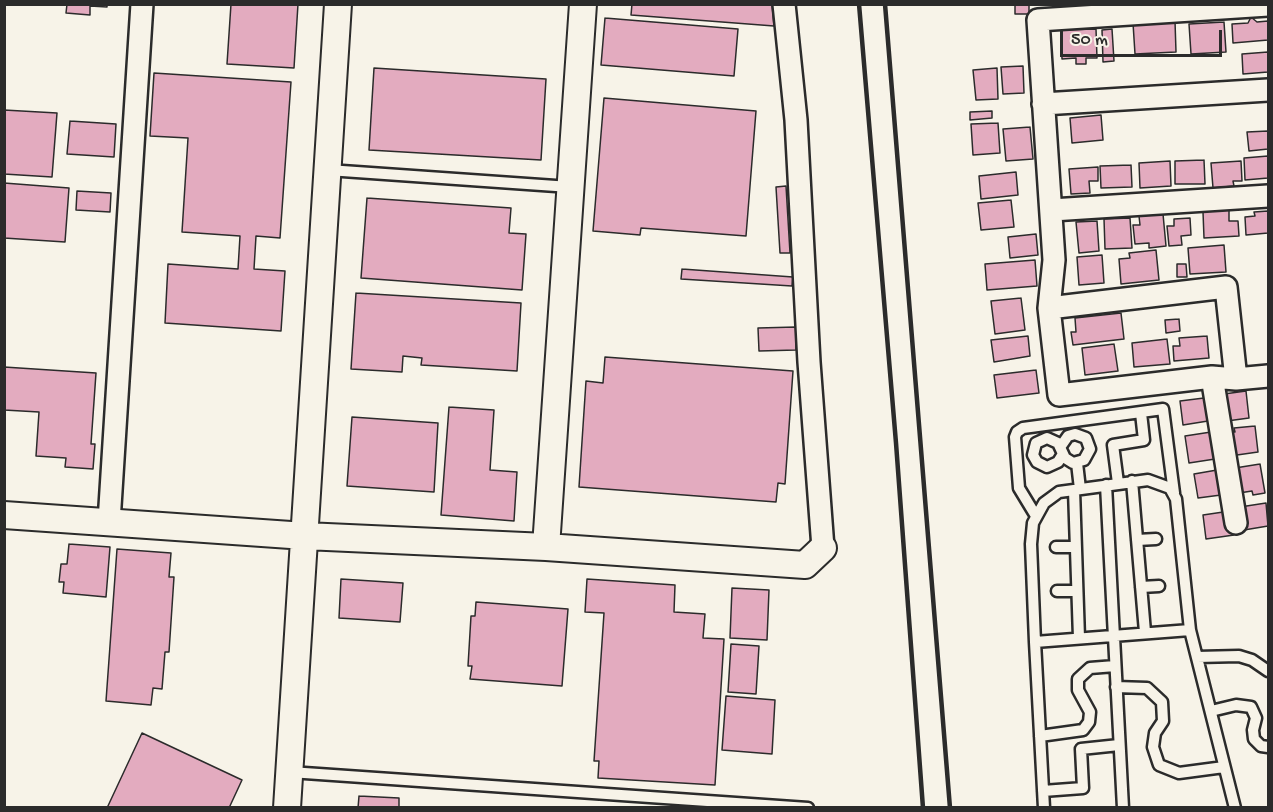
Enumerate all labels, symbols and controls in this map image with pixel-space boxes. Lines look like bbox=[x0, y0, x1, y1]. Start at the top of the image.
scale bar bbox=[1063, 18, 1225, 56]
text: 50 m bbox=[1071, 30, 1108, 51]

